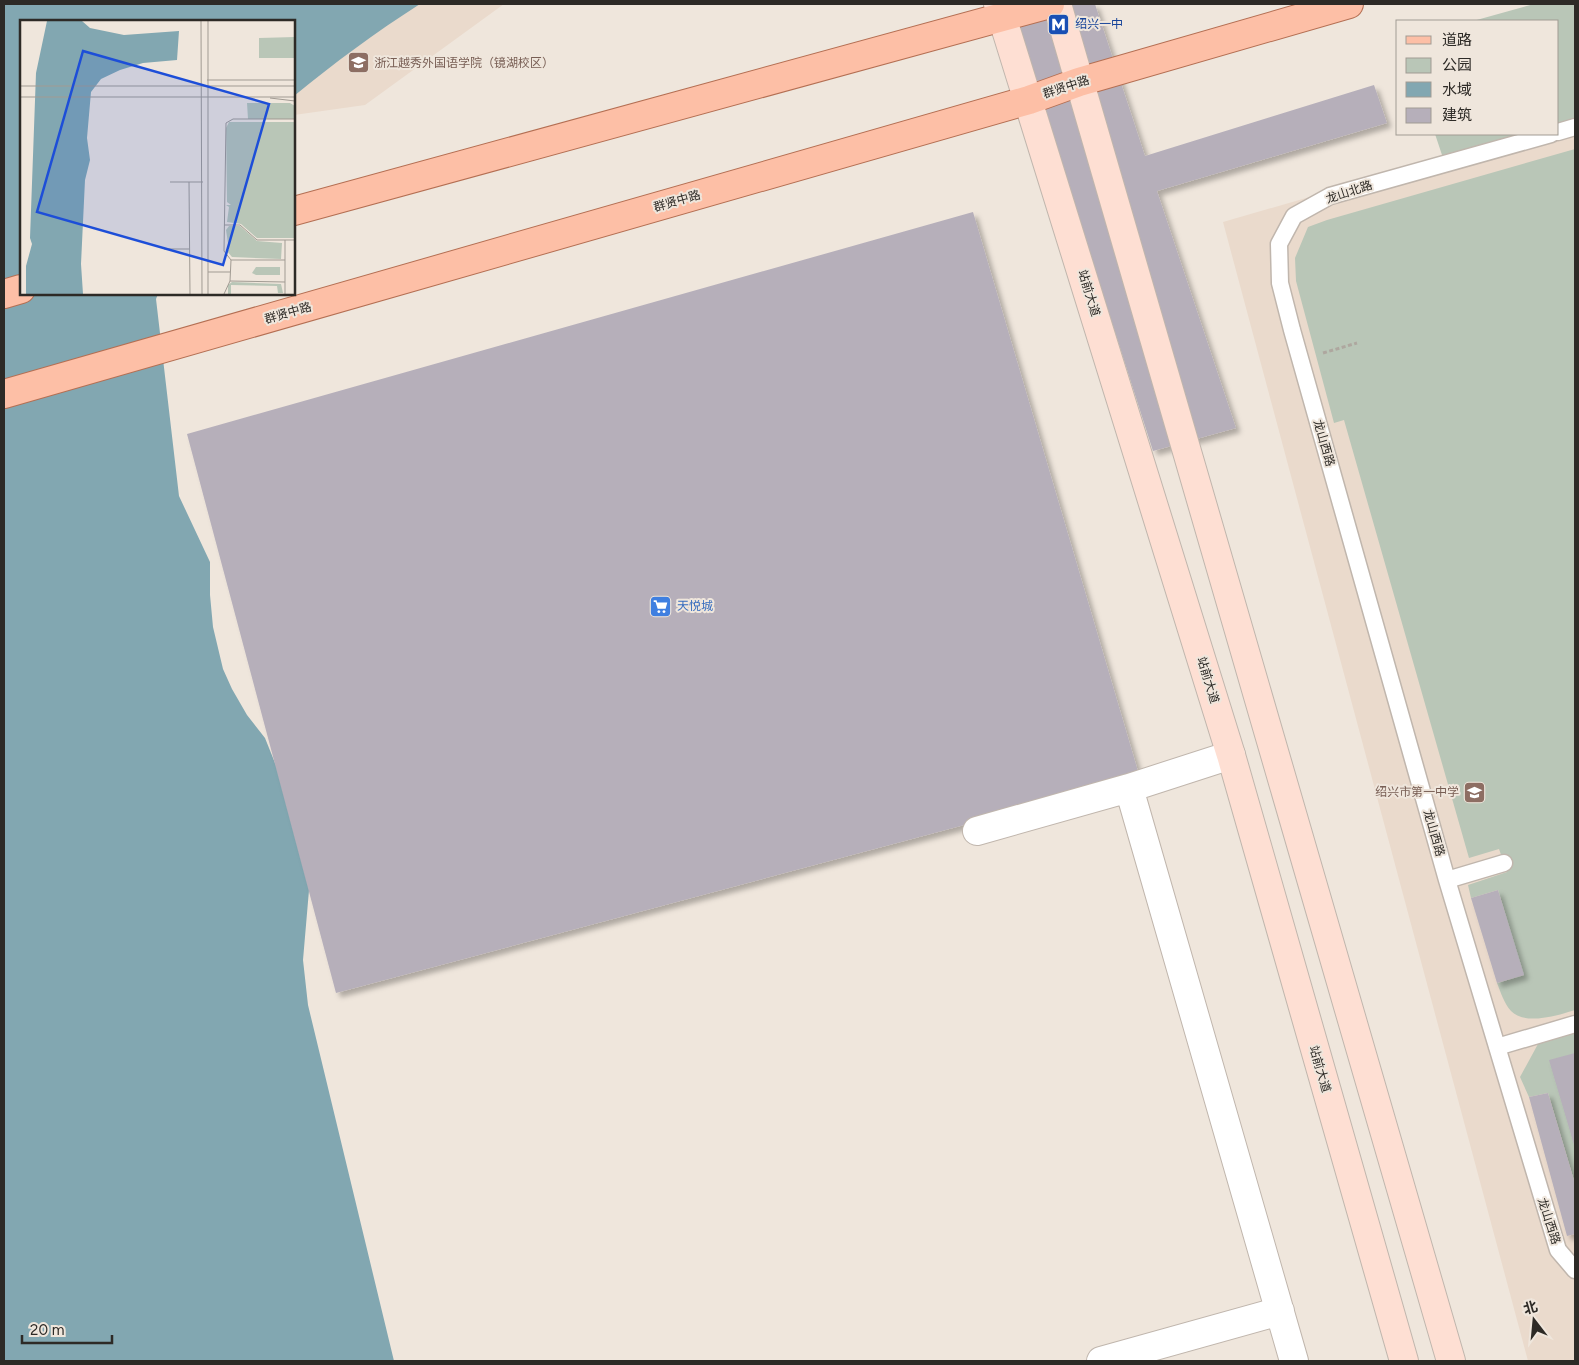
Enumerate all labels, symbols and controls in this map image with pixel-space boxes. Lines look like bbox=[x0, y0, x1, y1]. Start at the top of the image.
metro station icon: 绍兴一中 bbox=[1047, 12, 1071, 36]
place label: 绍兴一中 bbox=[1075, 17, 1123, 31]
inset map bbox=[20, 20, 295, 295]
legend bbox=[1396, 20, 1559, 135]
text: 道路 bbox=[1442, 31, 1472, 49]
school or university icon: 浙江越秀外国语学院（镜湖校区） bbox=[346, 51, 370, 75]
place label: 浙江越秀外国语学院（镜湖校区） bbox=[374, 56, 554, 70]
text: 公园 bbox=[1442, 56, 1472, 74]
street label: 群贤中路 bbox=[1041, 73, 1091, 101]
text: 水域 bbox=[1442, 81, 1472, 99]
text: 建筑 bbox=[1442, 106, 1472, 124]
street label: 龙山北路 bbox=[1324, 178, 1374, 206]
street label: 群贤中路 bbox=[652, 188, 702, 214]
street label: 站前大道 bbox=[1075, 268, 1103, 318]
street label: 群贤中路 bbox=[263, 300, 313, 326]
street label: 龙山西路 bbox=[1311, 418, 1337, 468]
supermarket icon: 天悦城 bbox=[649, 594, 673, 618]
place label: 天悦城 bbox=[677, 599, 713, 613]
street label: 站前大道 bbox=[1194, 655, 1222, 705]
school or university icon: 绍兴市第一中学 bbox=[1463, 780, 1487, 804]
place label: 绍兴市第一中学 bbox=[1375, 785, 1459, 799]
street label: 龙山西路 bbox=[1421, 808, 1447, 858]
street label: 站前大道 bbox=[1307, 1044, 1333, 1094]
street label: 龙山西路 bbox=[1535, 1196, 1563, 1246]
north arrow bbox=[1509, 1295, 1559, 1345]
text: 北 bbox=[1521, 1298, 1540, 1318]
scale bar bbox=[22, 1312, 112, 1344]
text: 20 m bbox=[30, 1321, 64, 1339]

